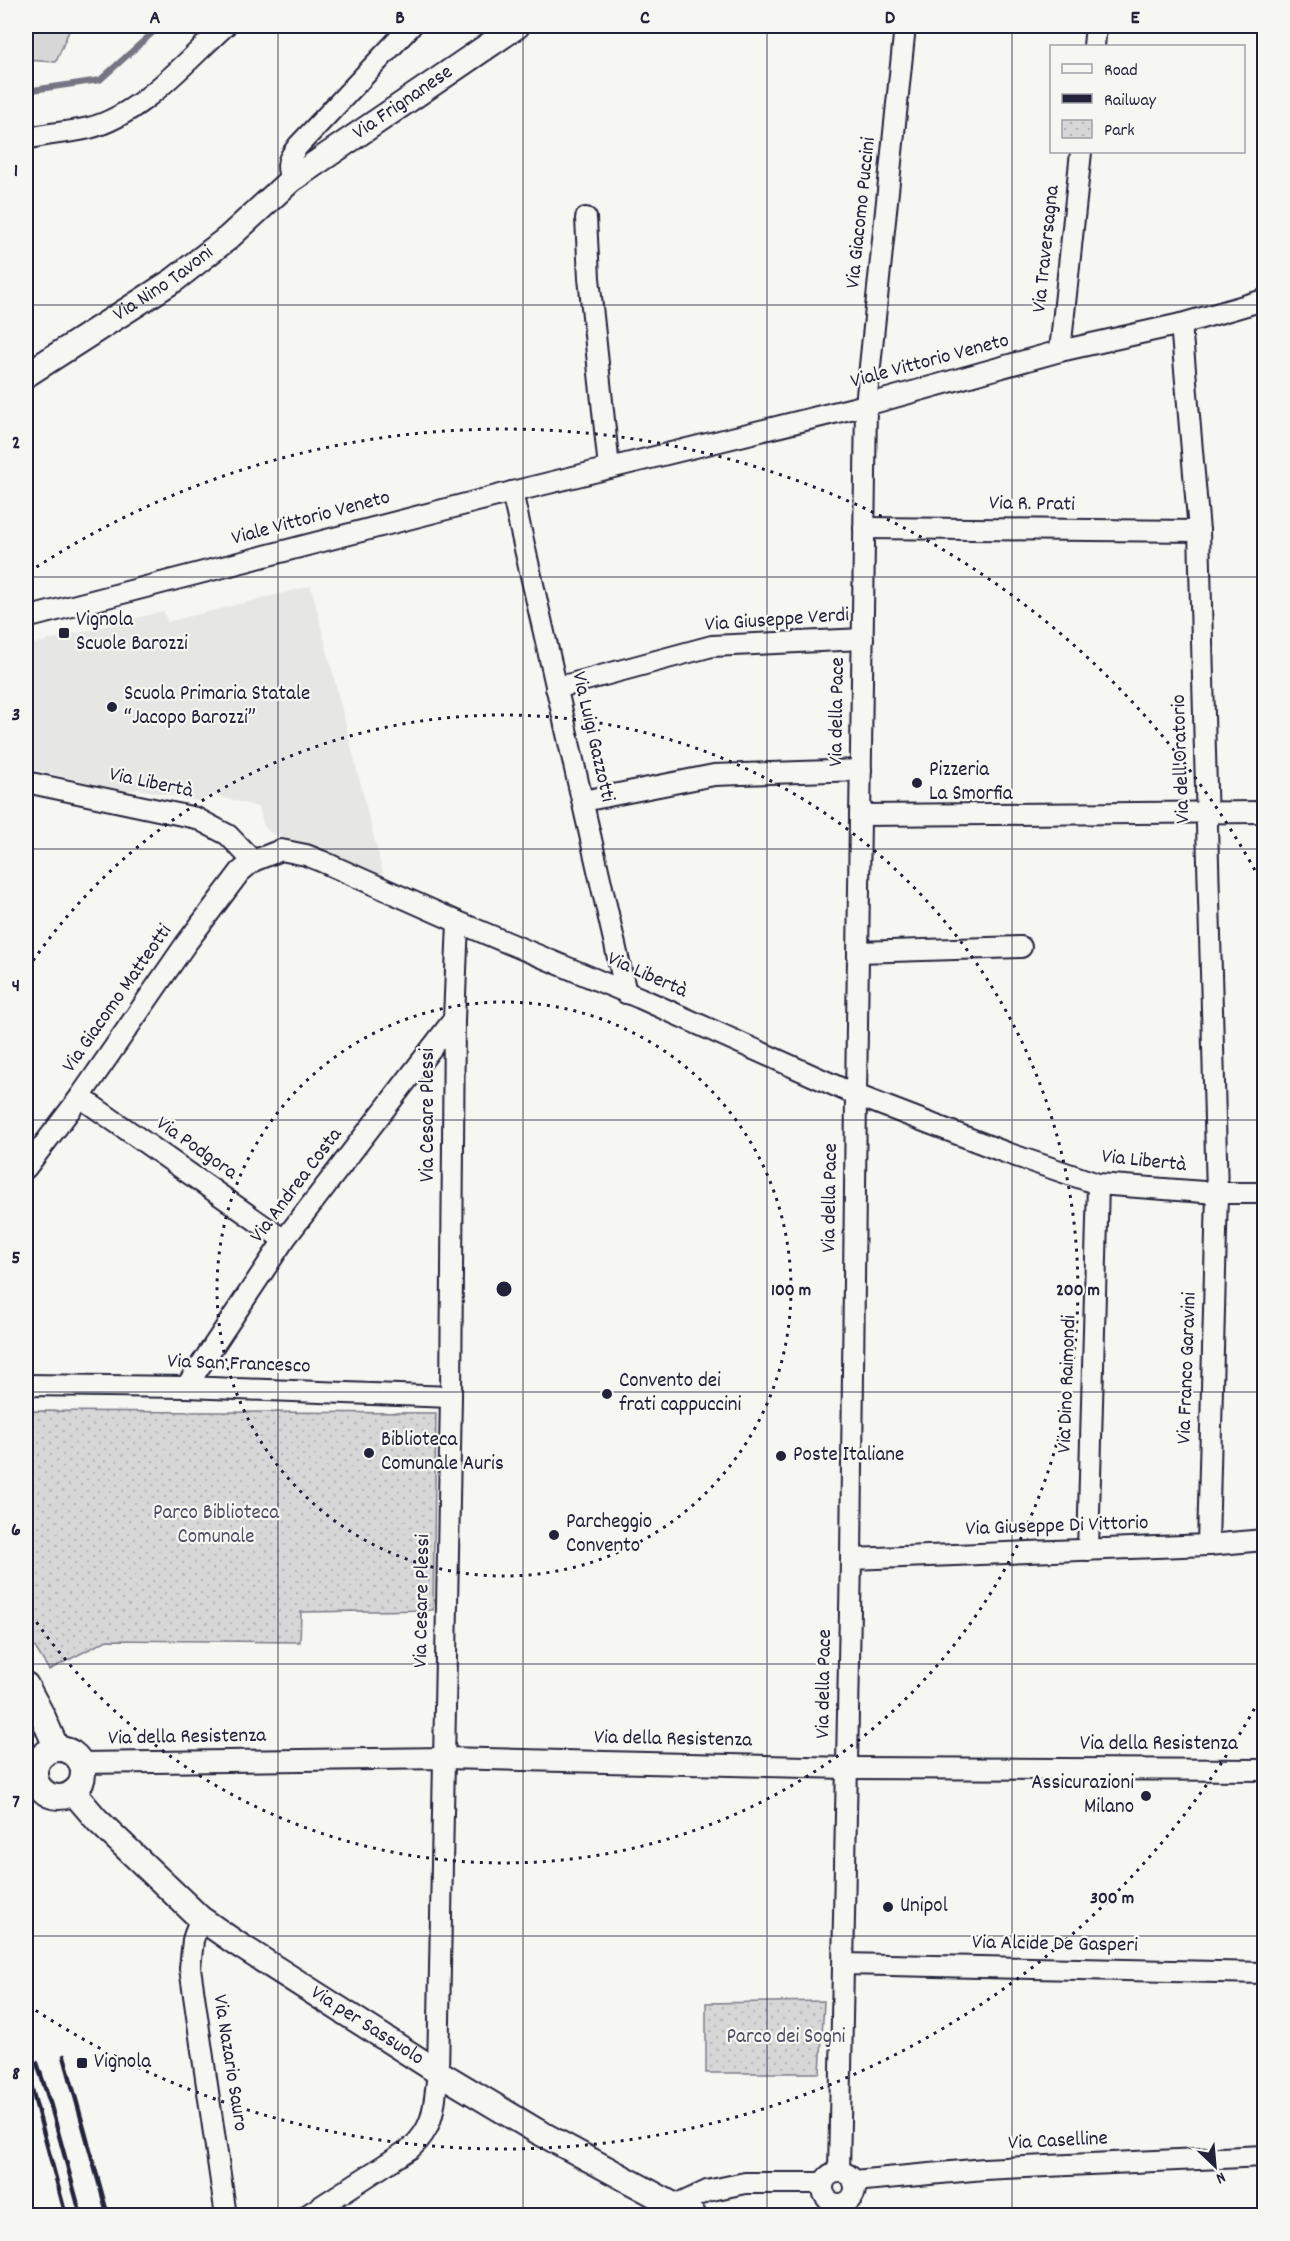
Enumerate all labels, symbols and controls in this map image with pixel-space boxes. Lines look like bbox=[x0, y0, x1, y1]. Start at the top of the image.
text: A bbox=[150, 5, 161, 33]
text: B bbox=[395, 5, 405, 33]
text: C bbox=[640, 5, 650, 33]
text: D bbox=[885, 5, 896, 33]
text: E bbox=[1130, 5, 1140, 33]
legend bbox=[1050, 45, 1245, 153]
street label: Via Frignanese bbox=[347, 58, 460, 148]
text: Road bbox=[1104, 59, 1138, 84]
text: Railway bbox=[1104, 89, 1157, 114]
text: Park bbox=[1104, 119, 1135, 144]
street label: Via Giacomo Puccini bbox=[839, 136, 885, 290]
text: 1 bbox=[14, 158, 18, 186]
street label: Via Traversagna bbox=[1025, 183, 1069, 314]
street label: Via Nino Tavoni bbox=[108, 239, 221, 330]
street label: Viale Vittorio Veneto bbox=[847, 326, 1013, 398]
text: 2 bbox=[12, 430, 20, 458]
street label: Viale Vittorio Veneto bbox=[228, 483, 394, 555]
street label: Via R. Prati bbox=[989, 489, 1075, 521]
street label: Via Giuseppe Verdi bbox=[704, 601, 850, 641]
place label: Vignola Scuole Barozzi bbox=[76, 606, 188, 660]
marker: Vignola Scuole Barozzi bbox=[57, 626, 71, 640]
street label: Via della Pace bbox=[822, 657, 854, 767]
street label: Via Luigi Gazzotti bbox=[562, 669, 622, 805]
place label: Scuola Primaria Statale “Jacopo Barozzi” bbox=[124, 680, 310, 734]
street label: Via dell'Oratorio bbox=[1165, 694, 1199, 824]
marker: Scuola Primaria Statale “Jacopo Barozzi” bbox=[105, 700, 119, 714]
text: 3 bbox=[12, 702, 20, 730]
place label: Pizzeria La Smorfia bbox=[929, 756, 1014, 810]
street label: Via Libertà bbox=[106, 760, 196, 808]
marker: Pizzeria La Smorfia bbox=[910, 776, 924, 790]
street label: Via Giacomo Matteotti bbox=[56, 919, 181, 1079]
street label: Via Libertà bbox=[602, 945, 693, 1007]
text: 4 bbox=[12, 973, 20, 1001]
street label: Via Cesare Plessi bbox=[414, 1048, 444, 1182]
street label: Via Podgora bbox=[149, 1110, 244, 1189]
street label: Via Andrea Costa bbox=[244, 1121, 351, 1250]
street label: Via della Pace bbox=[815, 1143, 847, 1253]
street label: Via Libertà bbox=[1100, 1143, 1189, 1181]
text: 5 bbox=[11, 1245, 21, 1273]
centre of rings bbox=[494, 1279, 514, 1299]
text: 100 m bbox=[771, 1279, 811, 1304]
text: 200 m bbox=[1056, 1279, 1100, 1304]
street label: Via Franco Garavini bbox=[1170, 1291, 1206, 1445]
street label: Via Dino Raimondi bbox=[1051, 1314, 1085, 1454]
street label: Via San Francesco bbox=[167, 1348, 311, 1382]
place label: Convento dei frati cappuccini bbox=[619, 1367, 742, 1421]
marker: Convento dei frati cappuccini bbox=[600, 1387, 614, 1401]
place label: Biblioteca Comunale Auris bbox=[381, 1426, 504, 1480]
place label: Poste Italiane bbox=[793, 1441, 904, 1471]
marker: Biblioteca Comunale Auris bbox=[362, 1446, 376, 1460]
marker: Poste Italiane bbox=[774, 1449, 788, 1463]
park label: Parco Biblioteca Comunale bbox=[153, 1499, 280, 1553]
place label: Parcheggio Convento bbox=[566, 1508, 652, 1562]
street label: Via Giuseppe Di Vittorio bbox=[965, 1509, 1149, 1545]
text: 6 bbox=[11, 1517, 21, 1545]
marker: Parcheggio Convento bbox=[547, 1528, 561, 1542]
street label: Via Cesare Plessi bbox=[407, 1534, 439, 1668]
street label: Via della Pace bbox=[809, 1629, 841, 1739]
street label: Via della Resistenza bbox=[108, 1722, 267, 1754]
street label: Via della Resistenza bbox=[594, 1724, 753, 1756]
street label: Via della Resistenza bbox=[1080, 1730, 1239, 1760]
place label: Assicurazioni Milano bbox=[1031, 1769, 1134, 1823]
text: 7 bbox=[12, 1789, 20, 1817]
marker: Assicurazioni Milano bbox=[1139, 1789, 1153, 1803]
text: 300 m bbox=[1090, 1887, 1134, 1912]
place label: Unipol bbox=[900, 1892, 948, 1922]
marker: Unipol bbox=[881, 1900, 895, 1914]
street label: Via Alcide De Gasperi bbox=[972, 1929, 1138, 1961]
street label: Via per Sassuolo bbox=[304, 1979, 429, 2074]
street label: Via Nazario Sauro bbox=[203, 1993, 255, 2133]
park label: Parco dei Sogni bbox=[727, 2023, 846, 2053]
place label: Vignola bbox=[94, 2048, 152, 2078]
marker: Vignola bbox=[75, 2056, 89, 2070]
text: 8 bbox=[12, 2061, 20, 2089]
street label: Via Caselline bbox=[1007, 2124, 1109, 2160]
north arrow bbox=[1185, 2136, 1245, 2196]
text: N bbox=[1212, 2165, 1229, 2189]

